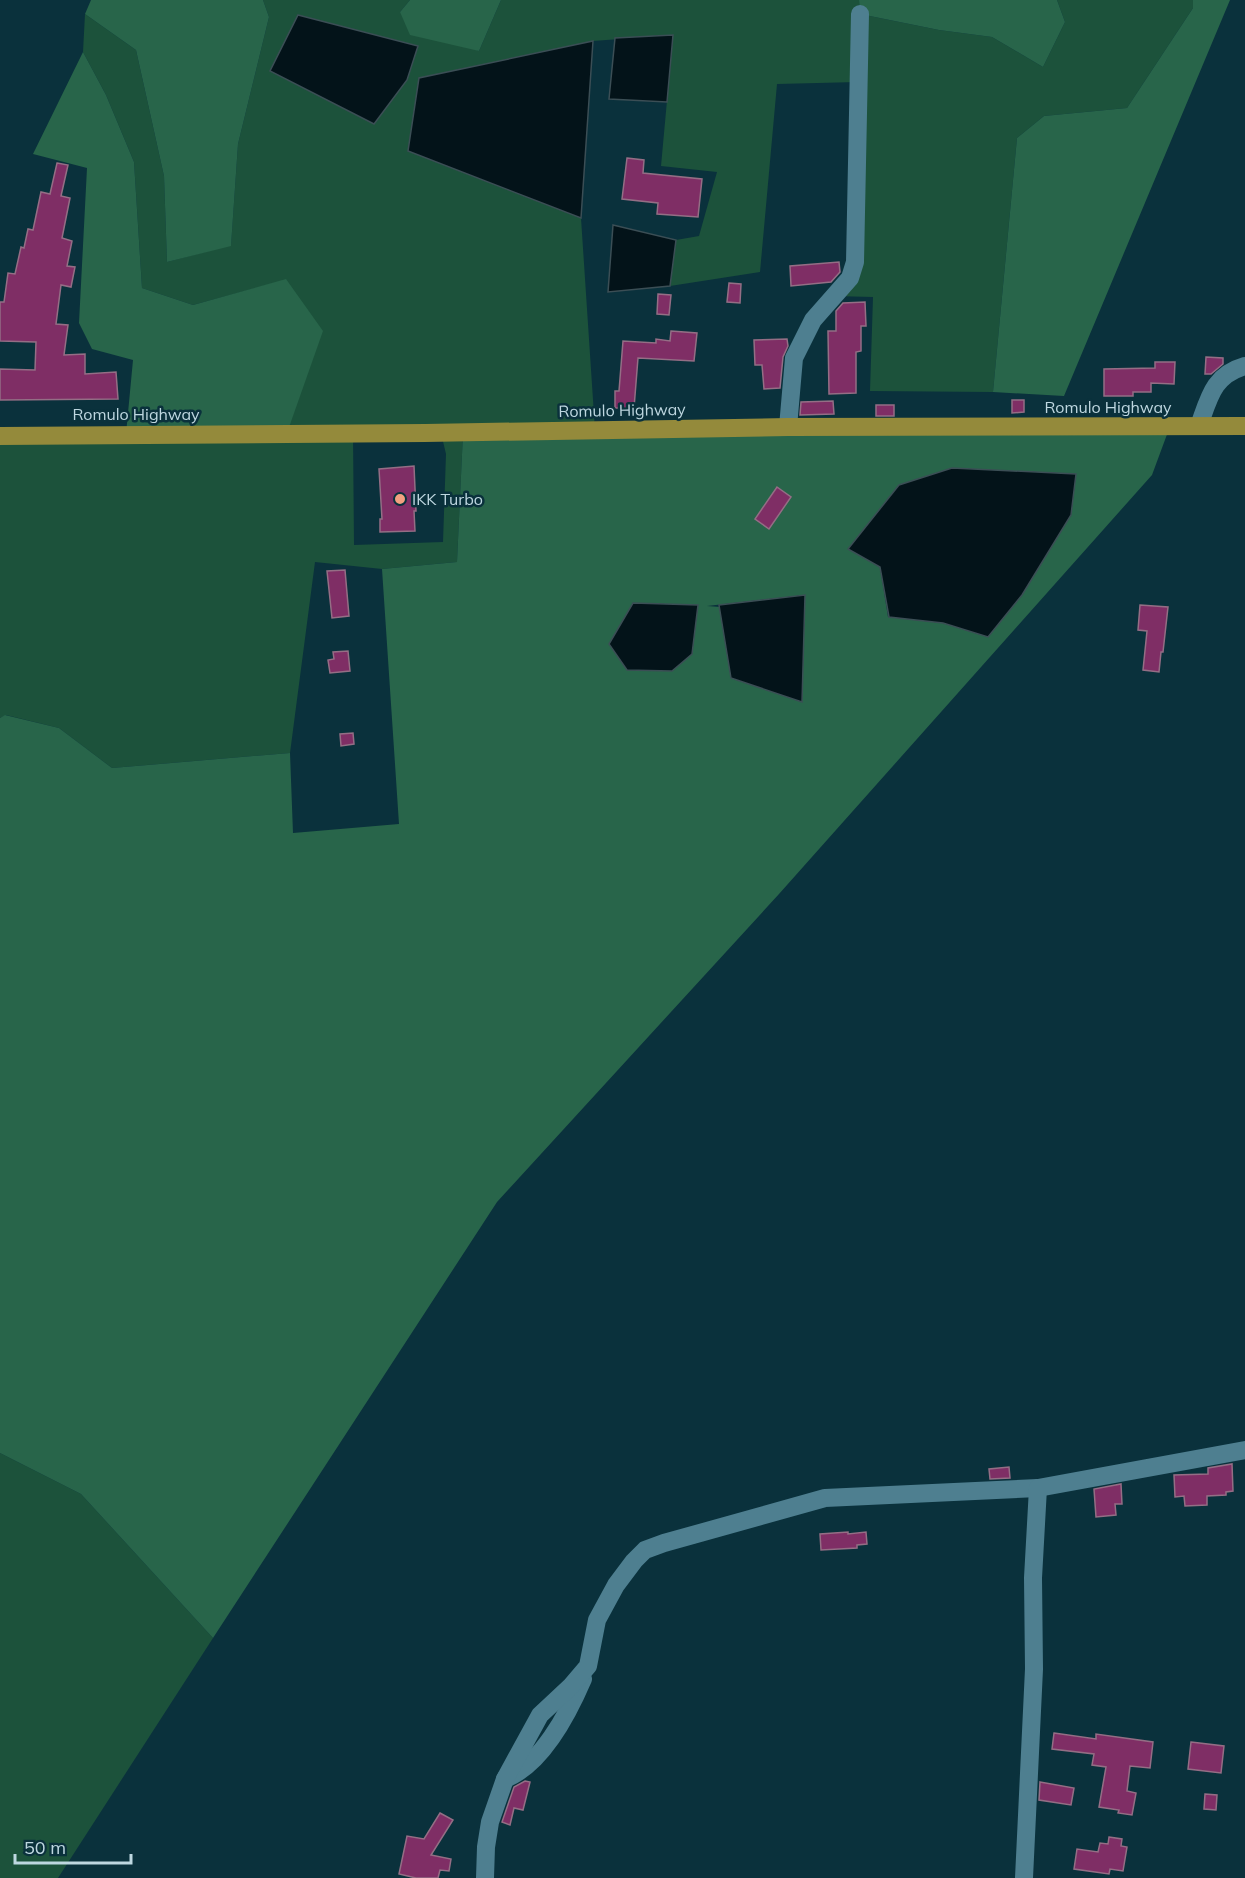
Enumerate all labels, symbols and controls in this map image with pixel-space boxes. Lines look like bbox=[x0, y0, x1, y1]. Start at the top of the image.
street label: Romulo Highway bbox=[1044, 397, 1172, 417]
street label: Romulo Highway bbox=[558, 399, 686, 421]
street label: Romulo Highway bbox=[72, 404, 200, 424]
place label: IKK Turbo bbox=[412, 489, 483, 509]
marker: IKK Turbo bbox=[393, 492, 407, 506]
scale bar bbox=[15, 1827, 130, 1865]
text: 50 m bbox=[24, 1836, 66, 1859]

